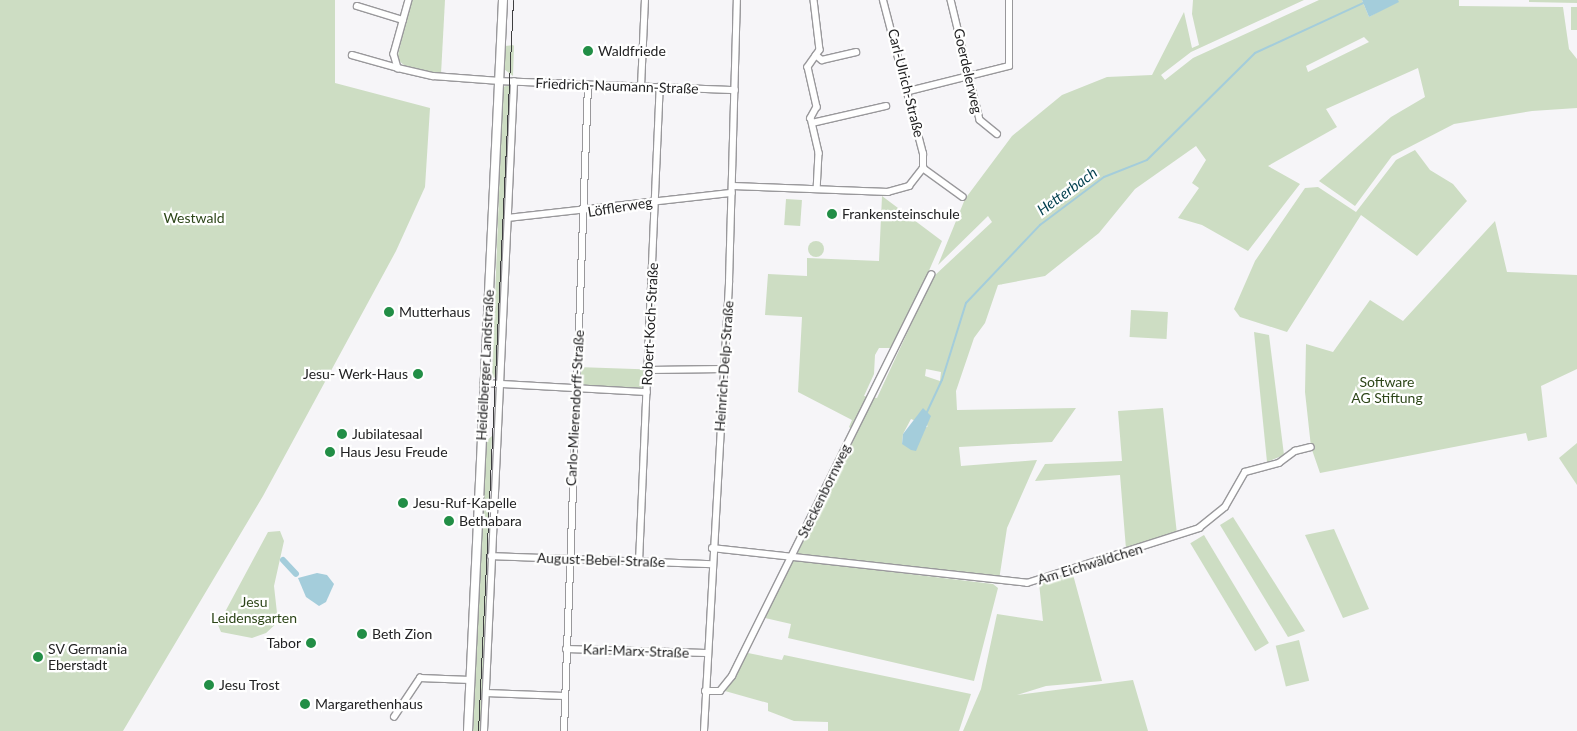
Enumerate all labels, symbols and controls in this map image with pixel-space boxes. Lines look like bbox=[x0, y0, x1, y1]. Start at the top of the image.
street label: Carl-Ulrich-Straße bbox=[884, 27, 928, 139]
street label: Goerdelerweg bbox=[950, 27, 986, 115]
place label: Waldfriede bbox=[598, 43, 666, 59]
marker: Waldfriede bbox=[582, 45, 594, 57]
street label: Friedrich-Naumann-Straße bbox=[535, 75, 699, 97]
water label: Hetterbach bbox=[1033, 163, 1101, 219]
street label: Löfflerweg bbox=[586, 194, 654, 220]
place label: Frankensteinschule bbox=[842, 206, 960, 222]
marker: Frankensteinschule bbox=[826, 208, 838, 220]
park label: Westwald bbox=[163, 210, 225, 226]
street label: Robert-Koch-Straße bbox=[638, 262, 662, 386]
street label: Heidelberger Landstraße bbox=[473, 289, 497, 441]
street label: Heinrich-Delp-Straße bbox=[711, 300, 737, 432]
place label: Mutterhaus bbox=[399, 304, 470, 320]
marker: Mutterhaus bbox=[383, 306, 395, 318]
street label: Carlo-Mierendorff-Straße bbox=[563, 329, 587, 487]
place label: Jesu- Werk-Haus bbox=[303, 366, 408, 382]
marker: Jesu- Werk-Haus bbox=[412, 368, 424, 380]
park label: Software AG Stiftung bbox=[1351, 374, 1423, 407]
place label: Jubilatesaal bbox=[352, 426, 423, 442]
marker: Jubilatesaal bbox=[336, 428, 348, 440]
street label: Steckenbornweg bbox=[794, 441, 854, 541]
place label: Haus Jesu Freude bbox=[340, 444, 448, 460]
marker: Haus Jesu Freude bbox=[324, 446, 336, 458]
place label: Jesu-Ruf-Kapelle bbox=[413, 495, 517, 511]
marker: Jesu-Ruf-Kapelle bbox=[397, 497, 409, 509]
place label: Bethabara bbox=[459, 513, 522, 529]
marker: Bethabara bbox=[443, 515, 455, 527]
street label: Am Eichwäldchen bbox=[1035, 540, 1145, 588]
street label: August-Bebel-Straße bbox=[537, 549, 665, 571]
park label: Jesu Leidensgarten bbox=[211, 594, 297, 626]
place label: Beth Zion bbox=[372, 626, 432, 642]
marker: Beth Zion bbox=[356, 628, 368, 640]
place label: Tabor bbox=[266, 635, 301, 651]
marker: Tabor bbox=[305, 637, 317, 649]
place label: SV Germania Eberstadt bbox=[48, 641, 128, 674]
street label: Karl-Marx-Straße bbox=[583, 641, 689, 661]
marker: SV Germania Eberstadt bbox=[32, 651, 44, 663]
place label: Jesu Trost bbox=[219, 677, 280, 693]
marker: Jesu Trost bbox=[203, 679, 215, 691]
place label: Margarethenhaus bbox=[315, 696, 423, 712]
marker: Margarethenhaus bbox=[299, 698, 311, 710]

